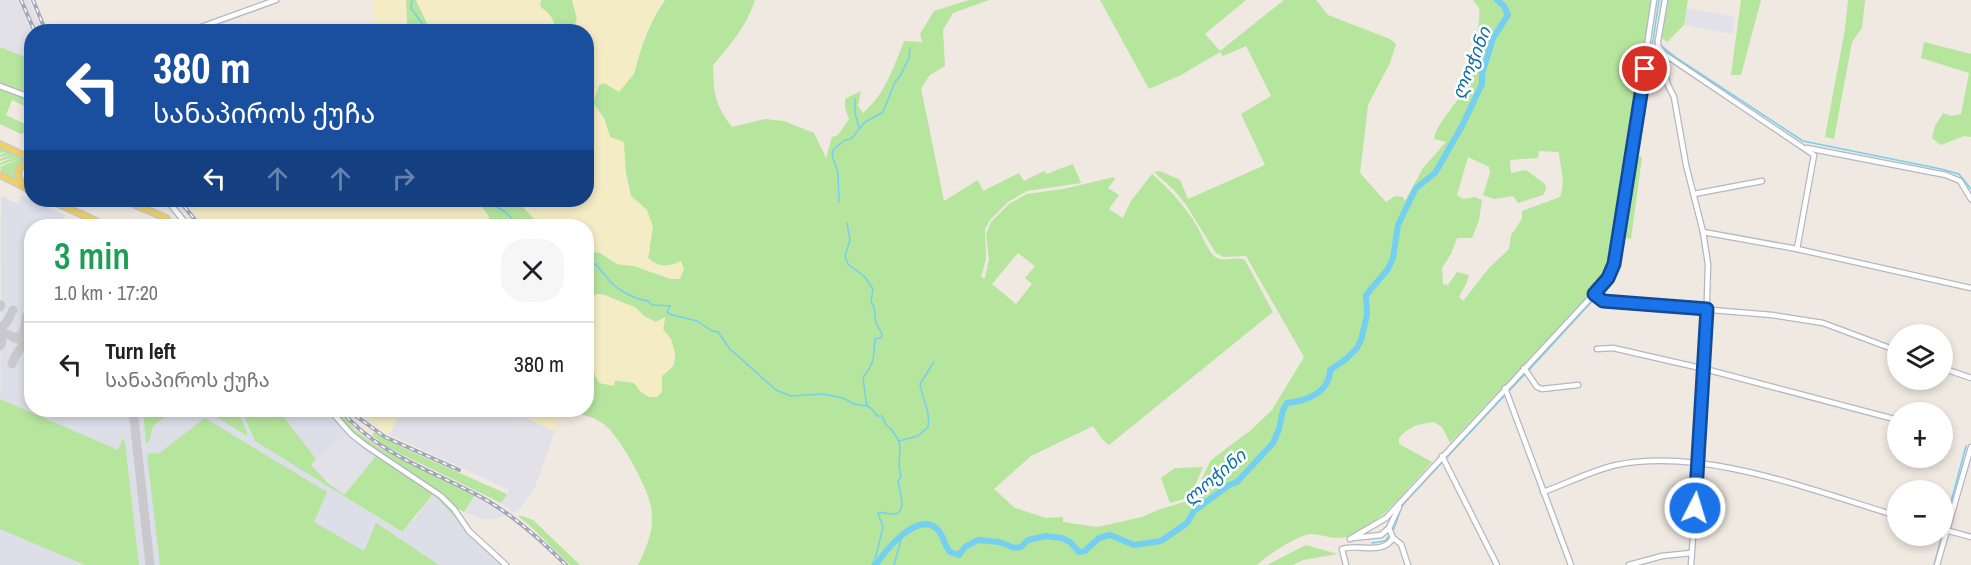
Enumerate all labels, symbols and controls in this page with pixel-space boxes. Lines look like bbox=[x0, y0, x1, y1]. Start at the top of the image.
water label: ლოჭინი bbox=[1445, 23, 1497, 103]
text: 380 m bbox=[153, 40, 251, 96]
pin bbox=[1619, 43, 1670, 94]
icon: left bbox=[54, 48, 132, 126]
icon: arrive bbox=[1628, 52, 1661, 85]
text: სანაპიროს ქუჩა bbox=[153, 95, 375, 131]
icon: left bbox=[198, 162, 231, 195]
icon: ahead bbox=[261, 162, 294, 195]
icon: ahead bbox=[324, 162, 357, 195]
icon: right bbox=[387, 162, 420, 195]
text: 3 min bbox=[54, 232, 130, 280]
button: close bbox=[501, 239, 564, 302]
text: 1.0 km · 17:20 bbox=[54, 279, 158, 306]
map controls bbox=[1887, 324, 1953, 546]
button: layers bbox=[1887, 324, 1953, 390]
text: Turn left bbox=[105, 336, 176, 366]
icon: left bbox=[54, 348, 87, 381]
text: 380 m bbox=[514, 349, 564, 379]
text: სანაპიროს ქუჩა bbox=[105, 366, 270, 393]
button: + bbox=[1887, 402, 1953, 468]
water label: ლოჭინი bbox=[1177, 443, 1252, 511]
position arrow bbox=[1663, 476, 1727, 540]
button: − bbox=[1887, 480, 1953, 546]

